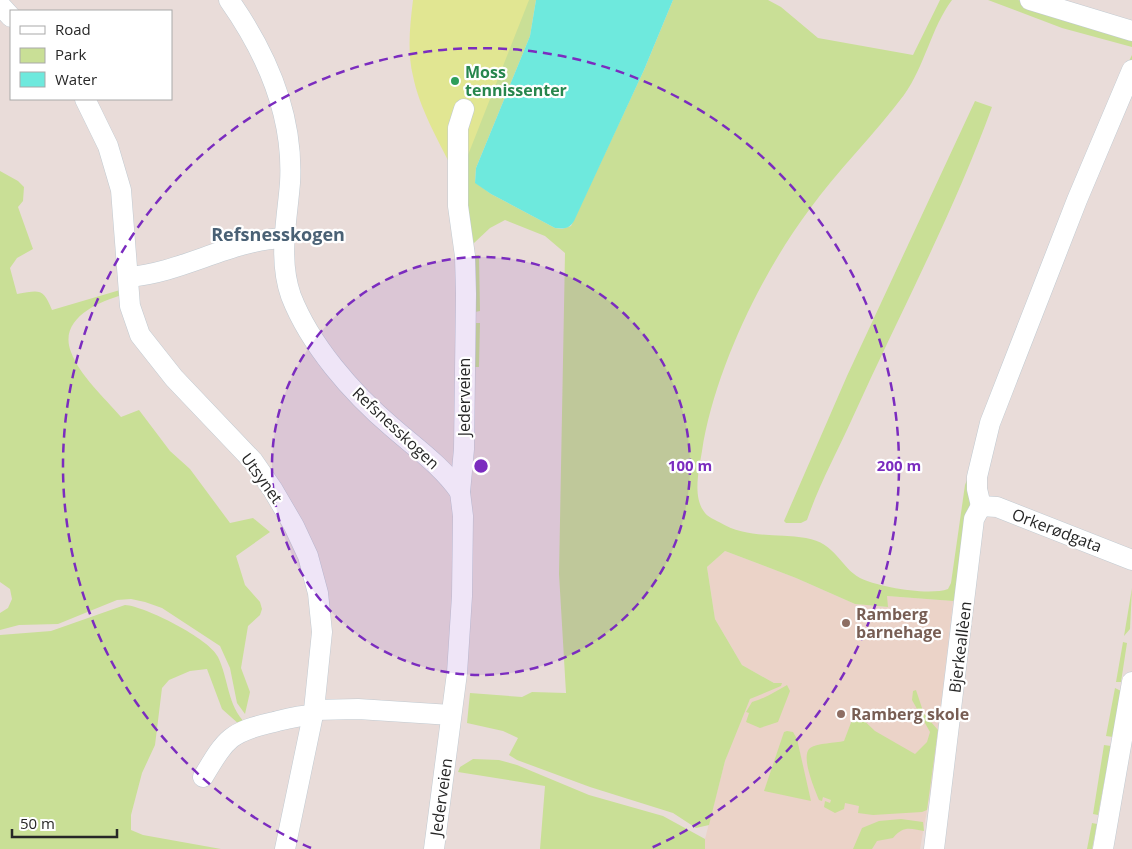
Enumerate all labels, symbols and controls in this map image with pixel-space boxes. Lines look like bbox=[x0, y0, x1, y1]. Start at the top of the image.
legend bbox=[10, 10, 172, 100]
text: Road bbox=[55, 19, 91, 39]
text: Park bbox=[55, 44, 86, 64]
place label: Moss tennissenter bbox=[465, 61, 567, 101]
text: Water bbox=[55, 69, 97, 89]
marker: Moss tennissenter bbox=[449, 75, 461, 87]
district label: Refsnesskogen bbox=[211, 222, 345, 246]
street label: Jederveien bbox=[453, 358, 475, 438]
street label: Refsnesskogen bbox=[348, 382, 444, 474]
street label: Utsynet bbox=[236, 448, 288, 508]
text: 100 m bbox=[668, 455, 712, 475]
text: 200 m bbox=[877, 455, 921, 475]
centre of rings bbox=[472, 457, 490, 475]
street label: Orkerødgata bbox=[1009, 503, 1105, 557]
street label: Bjerkeallèen bbox=[943, 600, 977, 694]
place label: Ramberg barnehage bbox=[856, 603, 942, 643]
marker: Ramberg barnehage bbox=[840, 617, 852, 629]
place label: Ramberg skole bbox=[851, 703, 969, 725]
marker: Ramberg skole bbox=[835, 708, 847, 720]
street label: Jederveien bbox=[424, 757, 457, 839]
scale bar bbox=[12, 806, 118, 838]
text: 50 m bbox=[20, 813, 55, 833]

